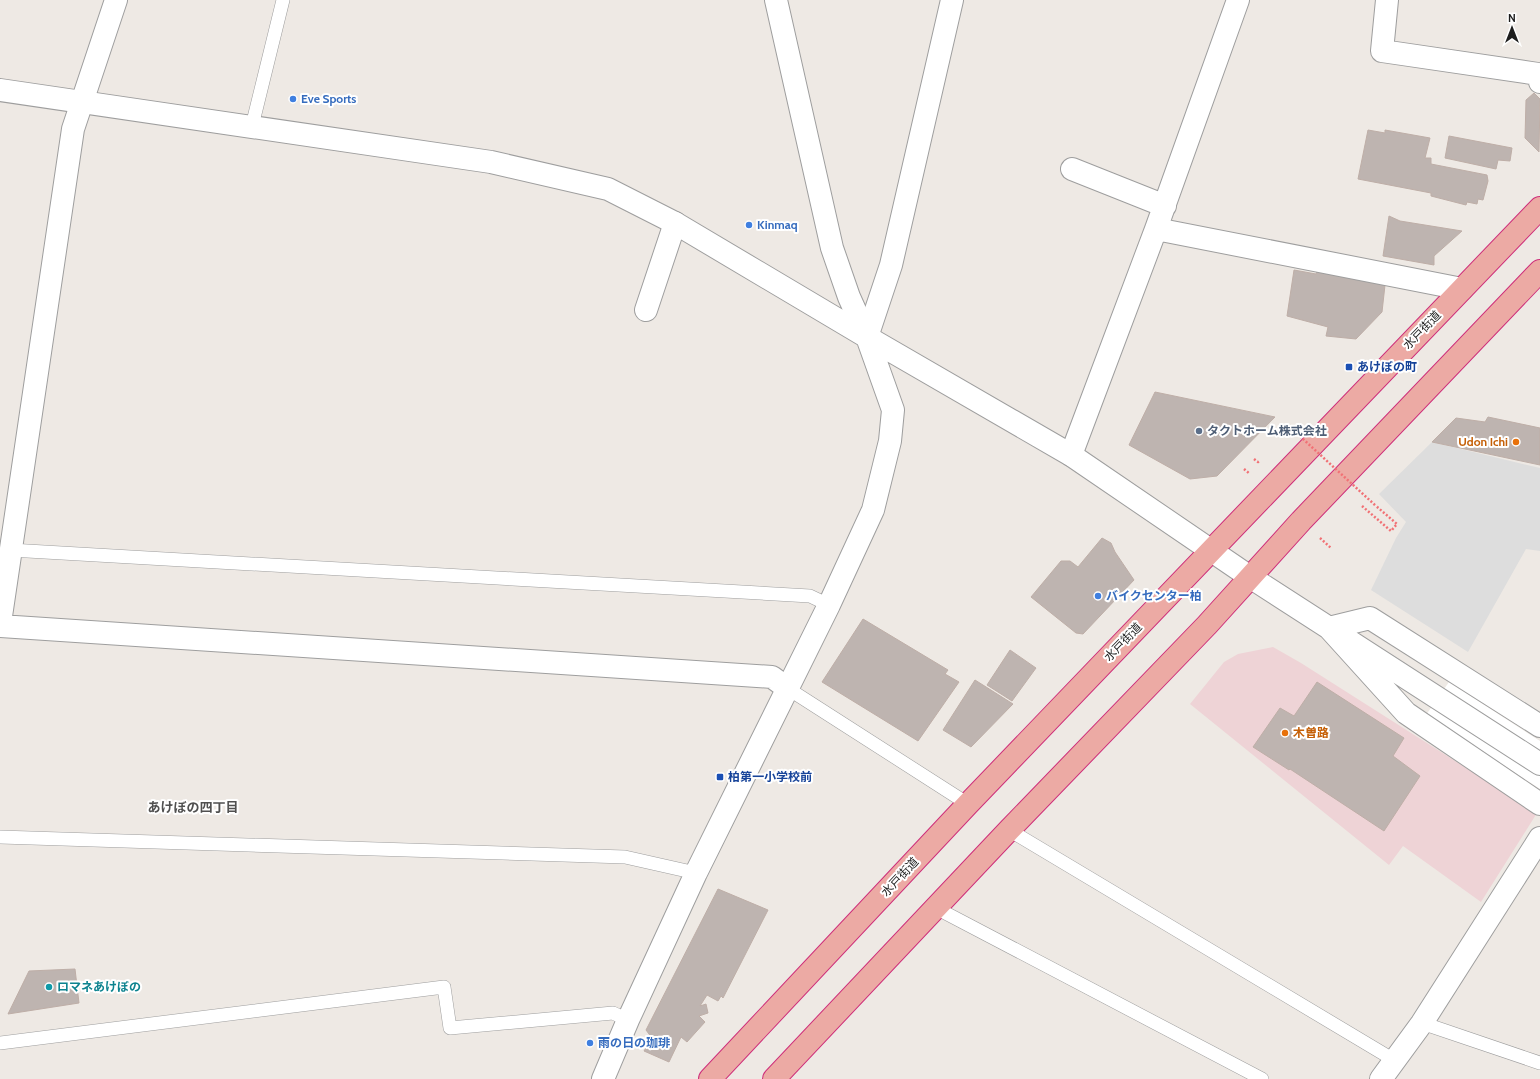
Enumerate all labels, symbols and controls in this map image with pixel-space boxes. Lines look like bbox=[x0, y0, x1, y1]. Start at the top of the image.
north arrow bbox=[1492, 8, 1532, 48]
text: N bbox=[1508, 11, 1516, 25]
place label: Eve Sports bbox=[301, 91, 356, 106]
marker: Eve Sports bbox=[288, 94, 298, 104]
place label: Kinmaq bbox=[757, 217, 798, 232]
marker: Kinmaq bbox=[744, 220, 754, 230]
street label: 水戸街道 bbox=[1400, 307, 1444, 352]
place label: あけぼの町 bbox=[1357, 359, 1417, 374]
marker: あけぼの町 bbox=[1344, 362, 1354, 372]
place label: タクトホーム株式会社 bbox=[1207, 423, 1327, 438]
marker: タクトホーム株式会社 bbox=[1194, 426, 1204, 436]
place label: Udon Ichi bbox=[1458, 434, 1508, 449]
marker: Udon Ichi bbox=[1511, 437, 1521, 447]
place label: バイクセンター柏 bbox=[1106, 588, 1202, 603]
marker: バイクセンター柏 bbox=[1093, 591, 1103, 601]
street label: 水戸街道 bbox=[1101, 619, 1145, 664]
place label: 木曽路 bbox=[1293, 725, 1329, 740]
marker: 木曽路 bbox=[1280, 728, 1290, 738]
place label: 柏第一小学校前 bbox=[728, 769, 812, 784]
marker: 柏第一小学校前 bbox=[715, 772, 725, 782]
district label: あけぼの四丁目 bbox=[147, 799, 239, 815]
street label: 水戸街道 bbox=[878, 854, 921, 899]
place label: ロマネあけぼの bbox=[57, 979, 141, 994]
marker: ロマネあけぼの bbox=[44, 982, 54, 992]
place label: 雨の日の珈琲 bbox=[598, 1035, 670, 1050]
marker: 雨の日の珈琲 bbox=[585, 1038, 595, 1048]

